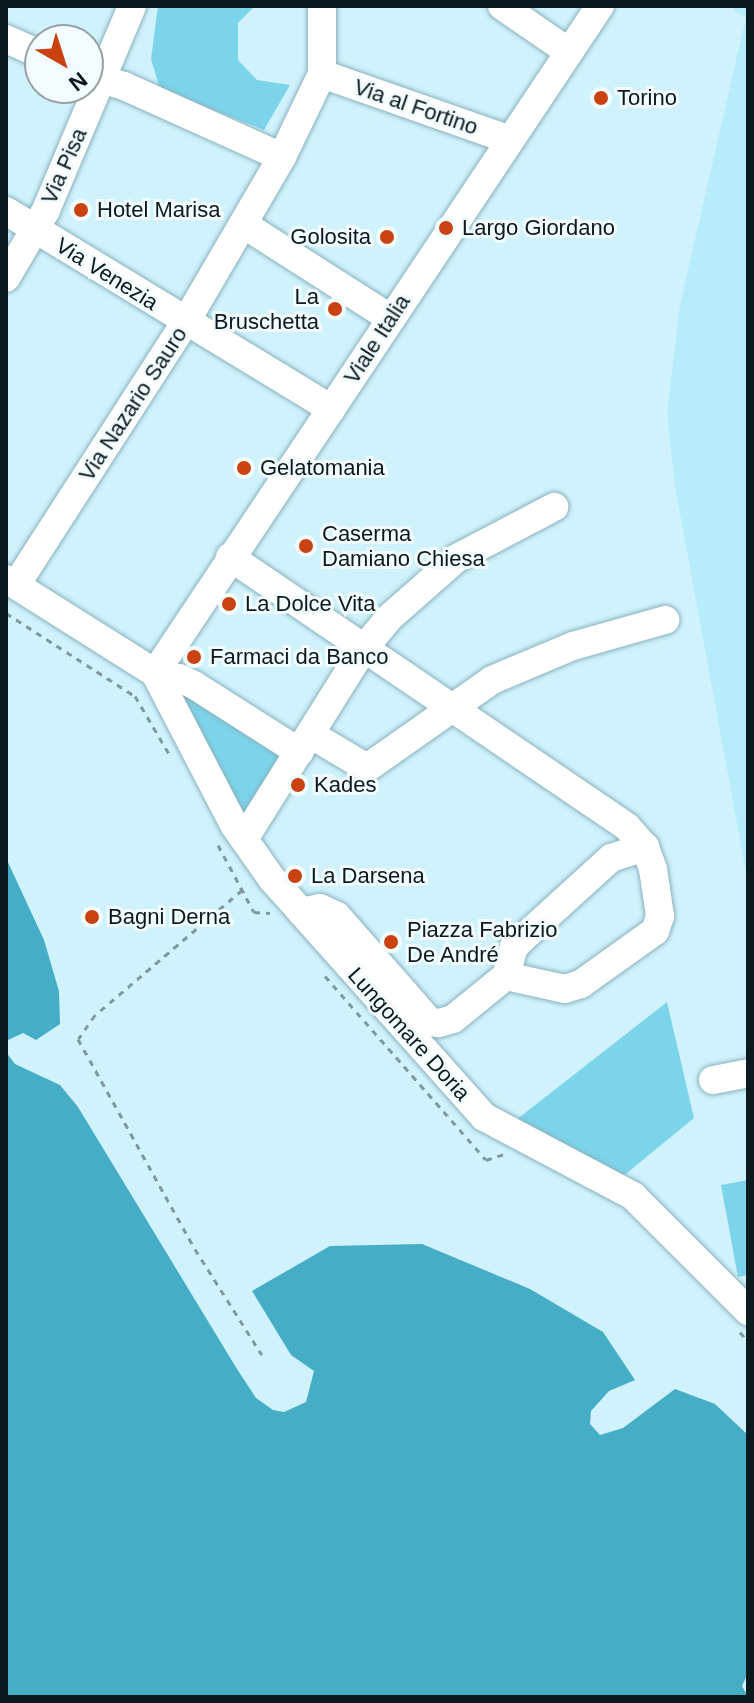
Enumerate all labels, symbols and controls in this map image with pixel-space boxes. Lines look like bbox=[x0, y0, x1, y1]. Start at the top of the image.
north arrow bbox=[24, 24, 104, 104]
text: N bbox=[64, 67, 92, 96]
street label: Via al Fortino bbox=[351, 73, 481, 141]
place label: Torino bbox=[617, 85, 677, 111]
marker: Torino bbox=[592, 89, 610, 107]
street label: Via Pisa bbox=[36, 124, 92, 208]
place label: Hotel Marisa bbox=[97, 197, 220, 223]
marker: Hotel Marisa bbox=[72, 201, 90, 219]
place label: Largo Giordano bbox=[462, 215, 615, 241]
marker: Largo Giordano bbox=[437, 219, 455, 237]
place label: Golosita bbox=[290, 224, 371, 250]
marker: Golosita bbox=[378, 228, 396, 246]
street label: Via Venezia bbox=[51, 232, 163, 316]
place label: La Bruschetta bbox=[214, 283, 319, 334]
street label: Viale Italia bbox=[338, 289, 416, 389]
marker: La Bruschetta bbox=[326, 300, 344, 318]
street label: Via Nazario Sauro bbox=[73, 322, 193, 486]
place label: Gelatomania bbox=[260, 455, 385, 481]
marker: Gelatomania bbox=[235, 459, 253, 477]
place label: Caserma Damiano Chiesa bbox=[322, 520, 485, 572]
marker: Caserma Damiano Chiesa bbox=[297, 537, 315, 555]
place label: La Dolce Vita bbox=[245, 591, 375, 617]
marker: La Dolce Vita bbox=[220, 595, 238, 613]
place label: Farmaci da Banco bbox=[210, 644, 389, 670]
marker: Farmaci da Banco bbox=[185, 648, 203, 666]
place label: Kades bbox=[314, 772, 376, 798]
marker: Kades bbox=[289, 776, 307, 794]
place label: La Darsena bbox=[311, 863, 425, 889]
marker: La Darsena bbox=[286, 867, 304, 885]
place label: Bagni Derna bbox=[108, 904, 230, 930]
marker: Bagni Derna bbox=[83, 908, 101, 926]
place label: Piazza Fabrizio De André bbox=[407, 916, 557, 968]
marker: Piazza Fabrizio De André bbox=[382, 933, 400, 951]
street label: Lungomare Doria bbox=[342, 962, 476, 1106]

